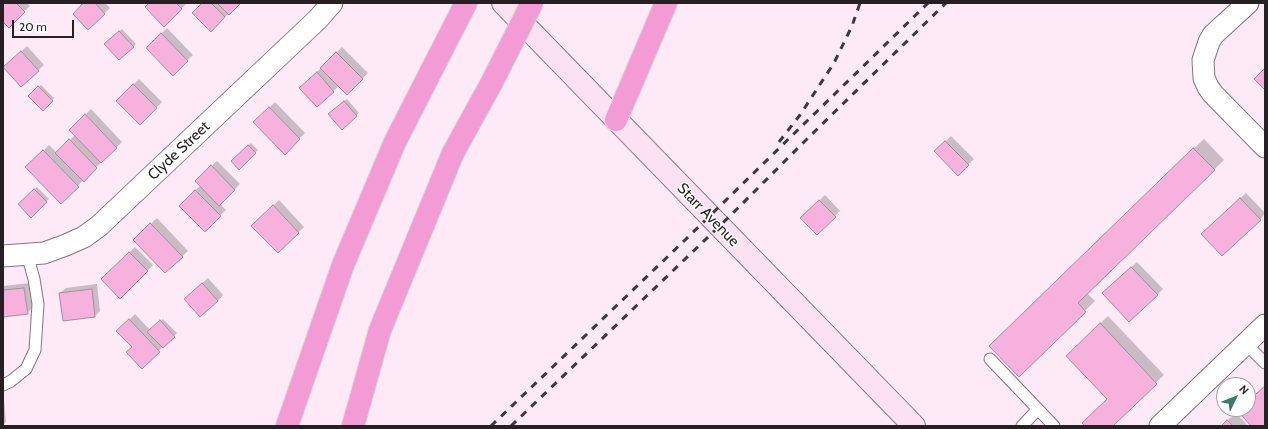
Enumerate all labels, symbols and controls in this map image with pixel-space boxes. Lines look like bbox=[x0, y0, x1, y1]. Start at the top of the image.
scale bar bbox=[14, 12, 76, 38]
text: 20 m bbox=[19, 19, 47, 34]
street label: Clyde Street bbox=[144, 118, 214, 184]
street label: Starr Avenue bbox=[673, 180, 743, 250]
north arrow bbox=[1216, 377, 1256, 417]
text: N bbox=[1236, 382, 1252, 397]

